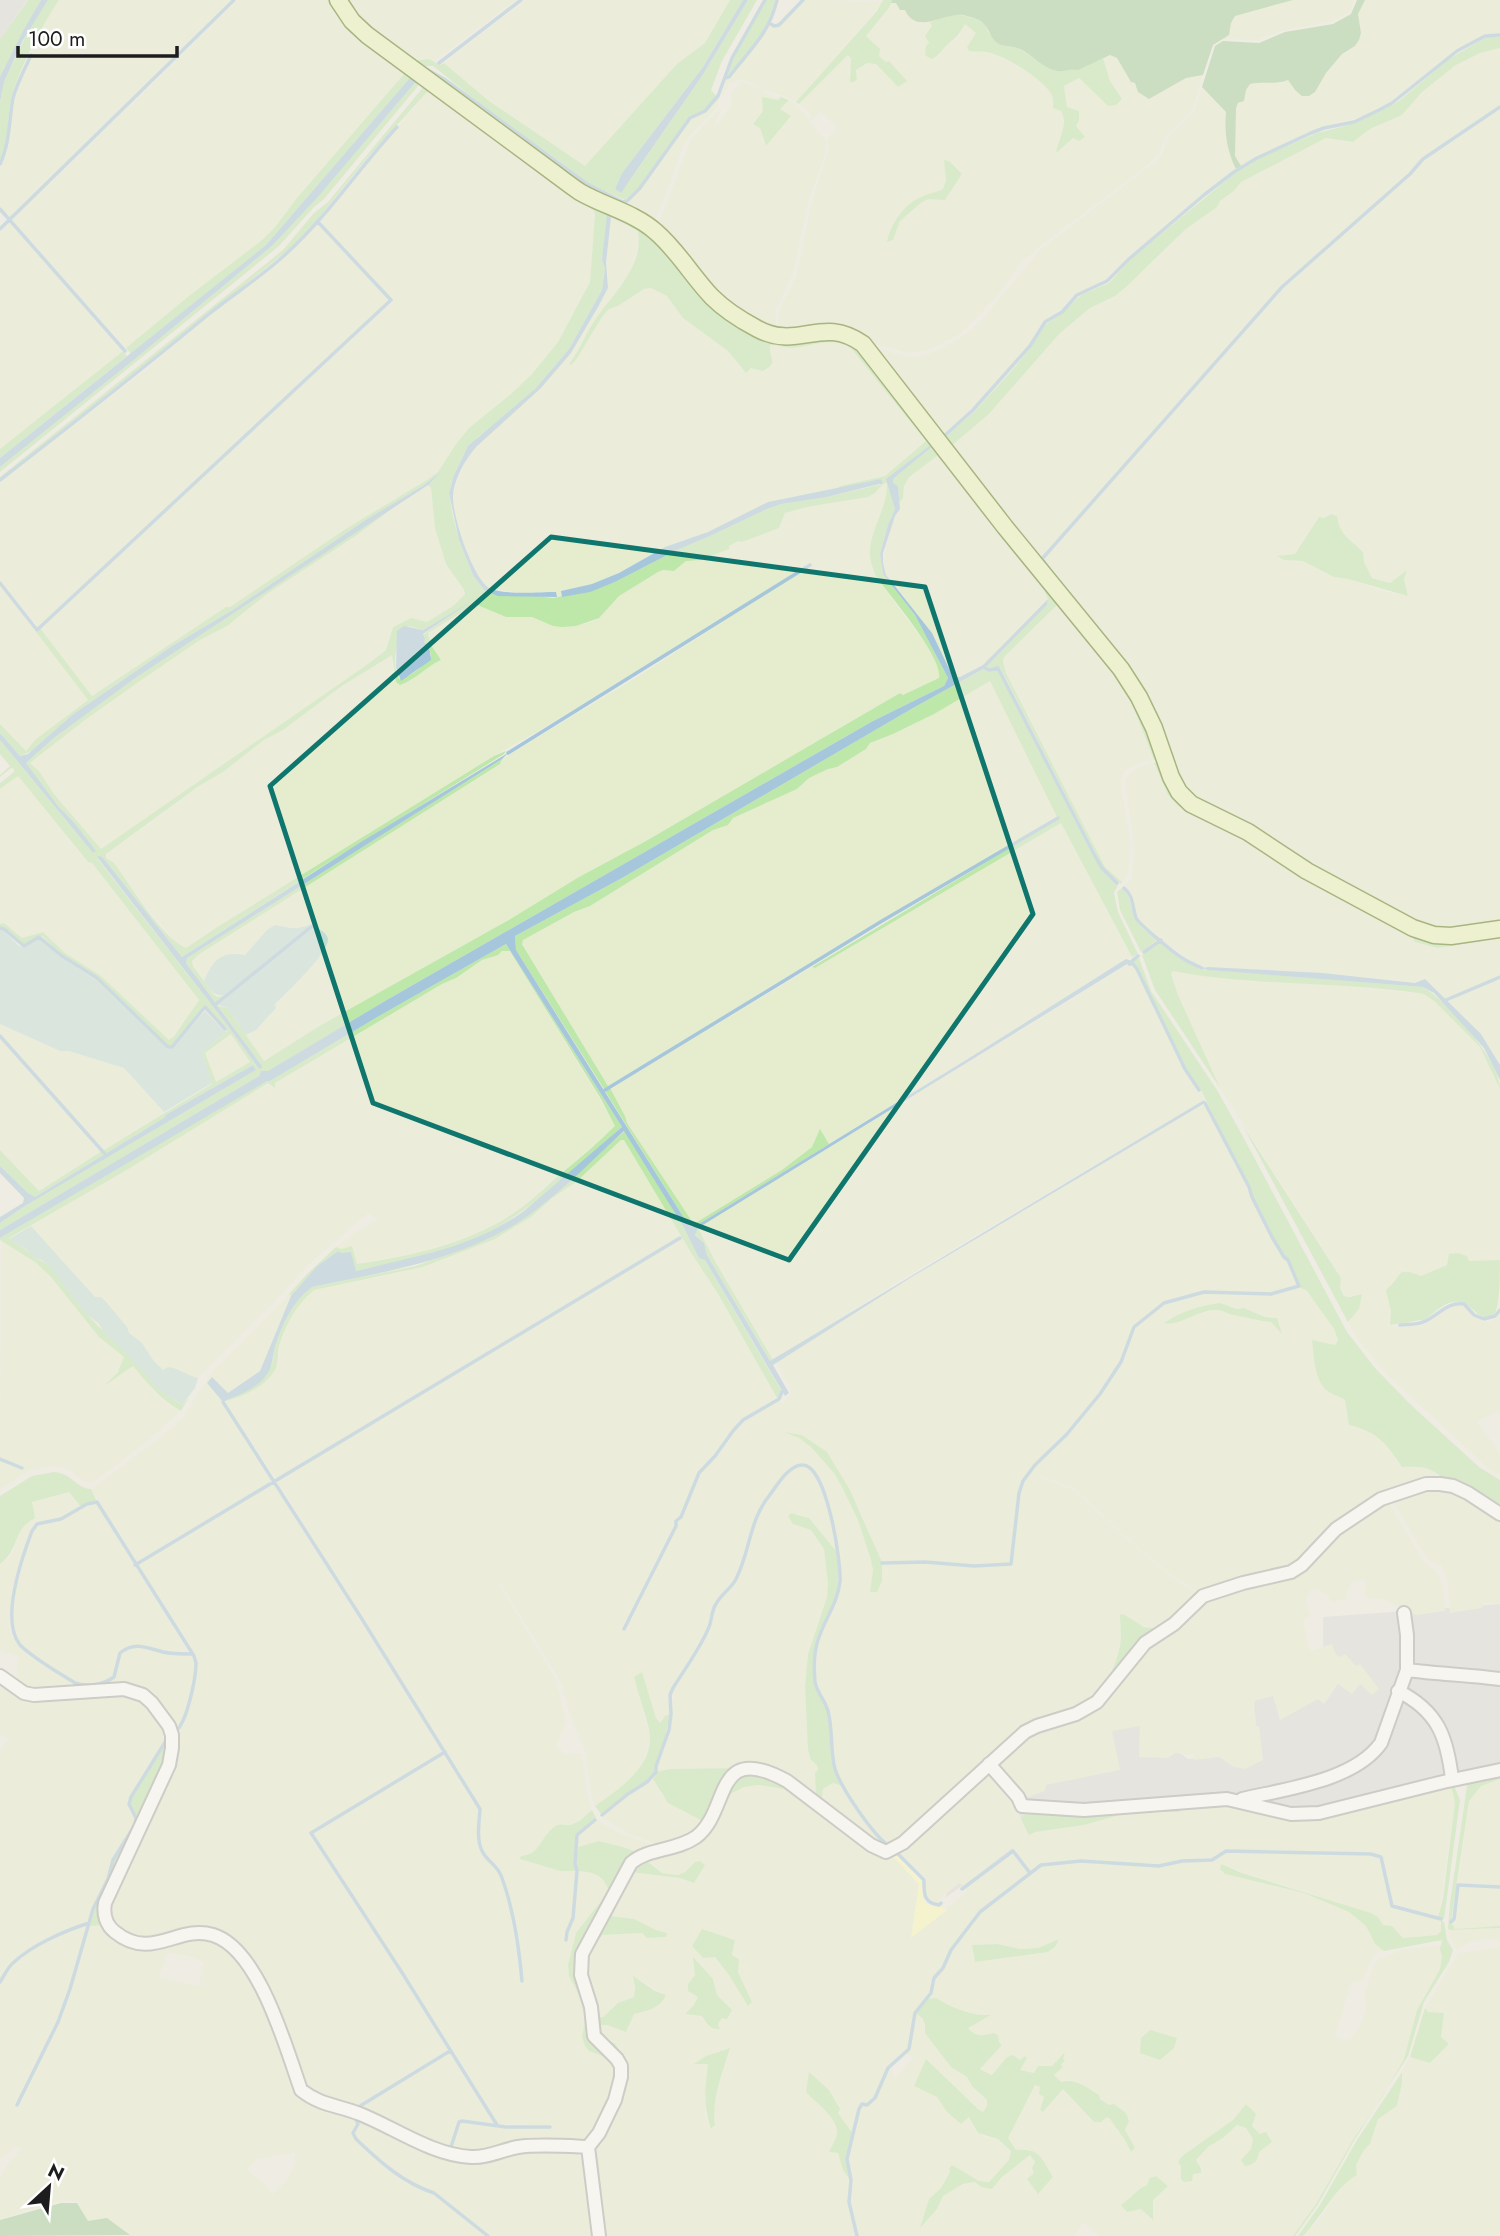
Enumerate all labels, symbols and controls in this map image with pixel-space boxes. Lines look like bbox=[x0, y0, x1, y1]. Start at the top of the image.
scale bar bbox=[18, 14, 177, 58]
text: 100 m bbox=[28, 24, 85, 54]
north arrow bbox=[14, 2152, 84, 2222]
text: N bbox=[44, 2157, 69, 2188]

